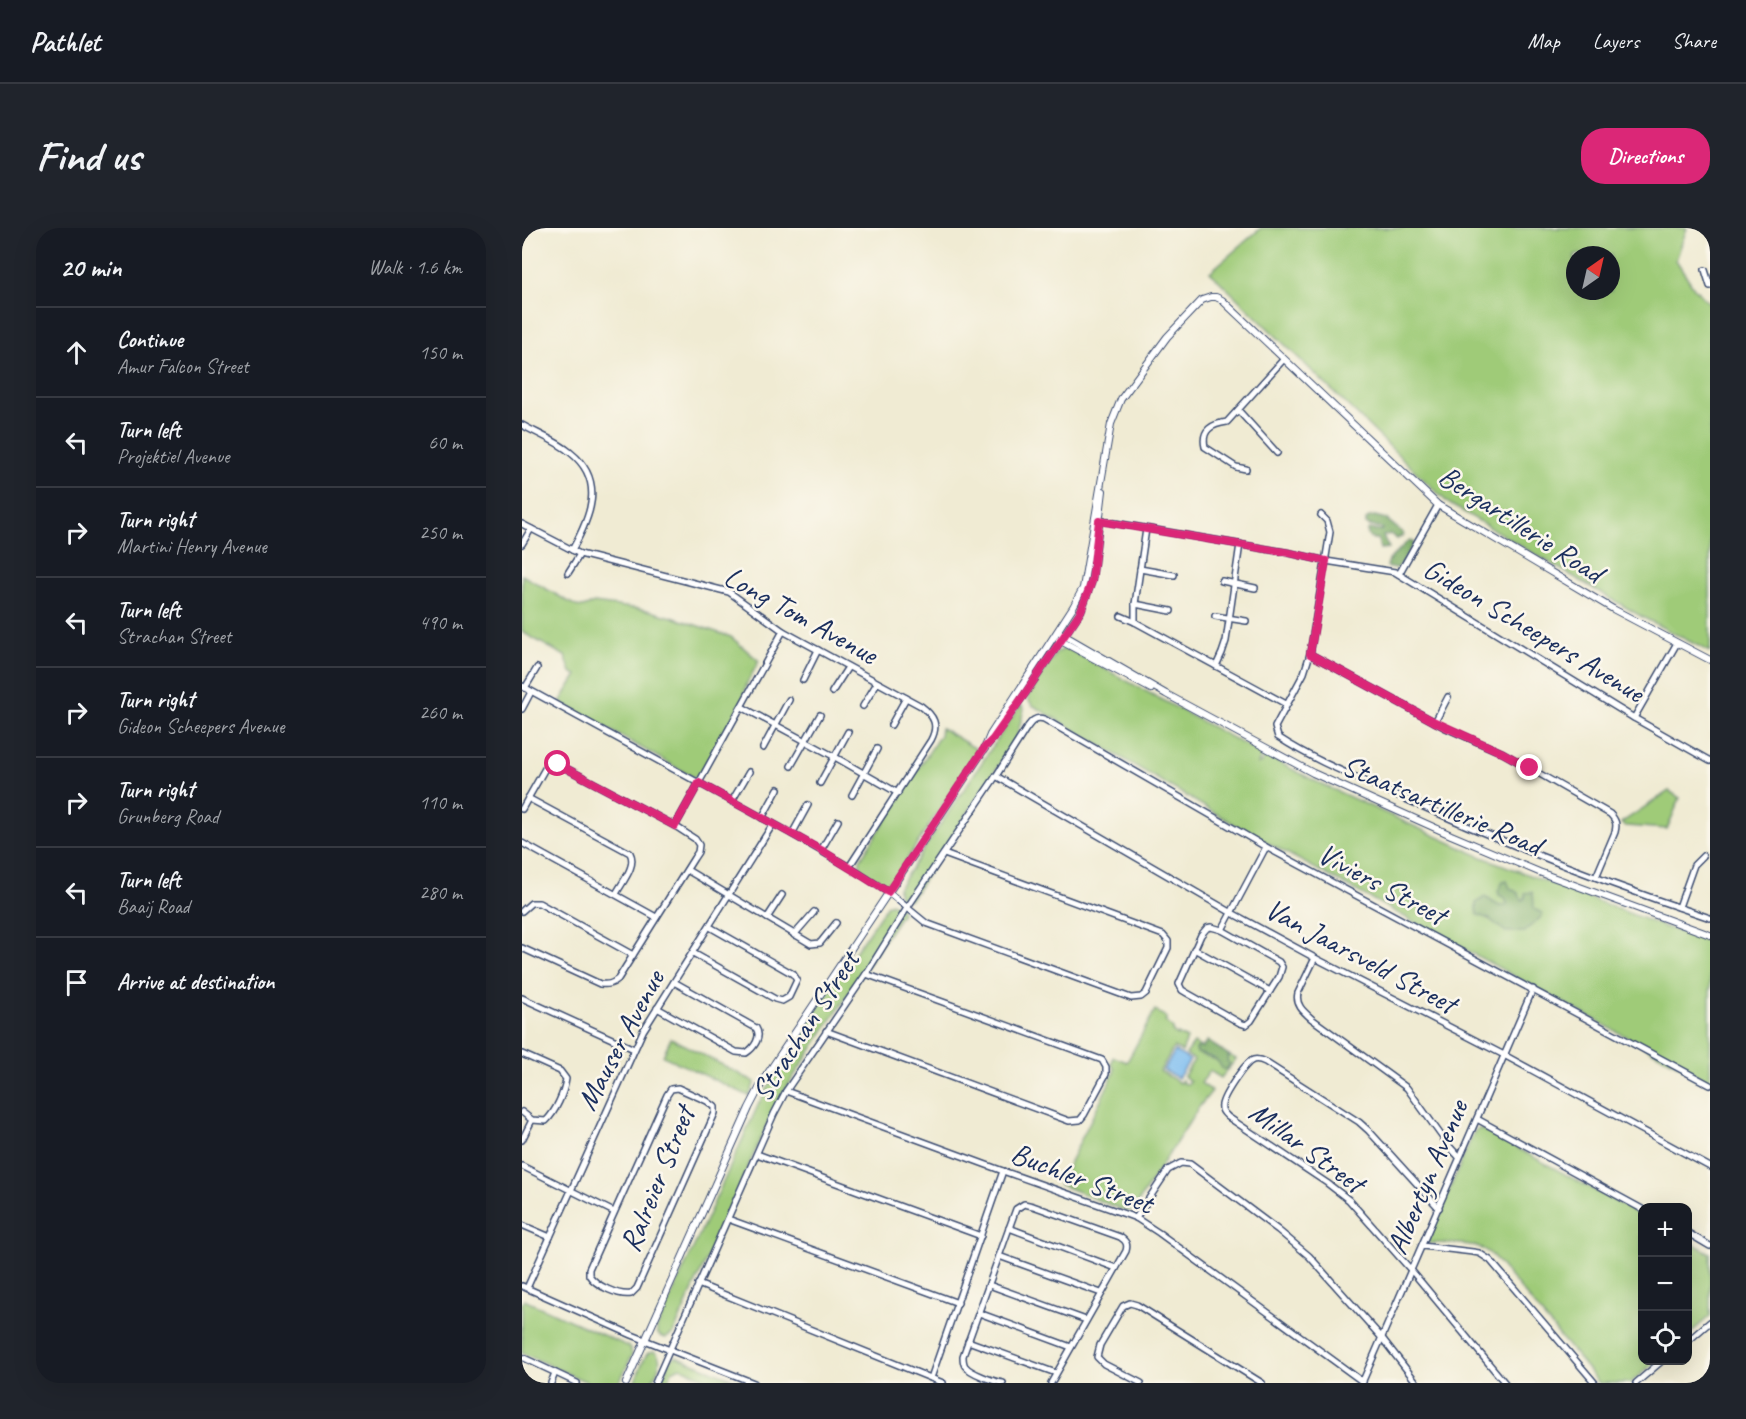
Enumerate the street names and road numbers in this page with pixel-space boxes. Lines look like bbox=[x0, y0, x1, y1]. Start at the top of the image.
street label: Bergartillerie Road bbox=[1432, 457, 1614, 594]
street label: Gideon Scheepers Avenue bbox=[1417, 549, 1653, 712]
street label: Long Tom Avenue bbox=[718, 557, 886, 674]
street label: Staatsartillerie Road bbox=[1337, 746, 1551, 866]
street label: Viviers Street bbox=[1311, 834, 1456, 935]
street label: Van Jaarsveld Street bbox=[1259, 890, 1467, 1024]
street label: Strachan Street bbox=[742, 941, 869, 1108]
street label: Mauser Avenue bbox=[567, 962, 674, 1116]
street label: Albertyn Avenue bbox=[1378, 1092, 1477, 1260]
street label: Millar Street bbox=[1242, 1093, 1375, 1204]
street label: Ralreier Street bbox=[611, 1097, 705, 1257]
street label: Buchler Street bbox=[1006, 1134, 1161, 1223]

